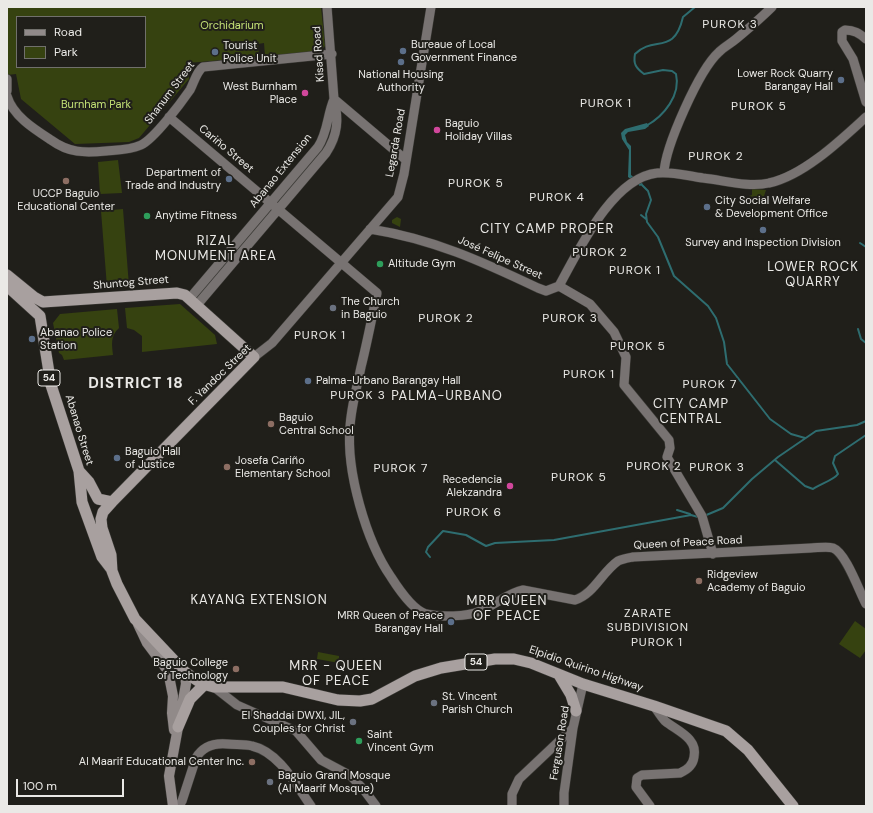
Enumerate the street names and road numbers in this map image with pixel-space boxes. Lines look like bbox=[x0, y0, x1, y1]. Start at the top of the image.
street label: Kisad Road bbox=[310, 26, 328, 82]
street label: Shanum Street bbox=[142, 59, 198, 127]
street label: Legarda Road bbox=[383, 108, 409, 178]
street label: Cariño Street bbox=[196, 122, 256, 176]
street label: Abanao Extension bbox=[247, 131, 315, 211]
street label: José Felipe Street bbox=[456, 233, 544, 283]
street label: Shuntog Street bbox=[93, 273, 169, 293]
street label: F. Yandoc Street bbox=[186, 342, 254, 408]
road number: 54 bbox=[38, 370, 60, 386]
street label: Abanao Street bbox=[62, 393, 96, 467]
street label: Queen of Peace Road bbox=[633, 534, 743, 552]
street label: Elpidio Quirino Highway bbox=[527, 643, 645, 695]
road number: 54 bbox=[465, 654, 487, 670]
street label: Ferguson Road bbox=[548, 705, 572, 781]

